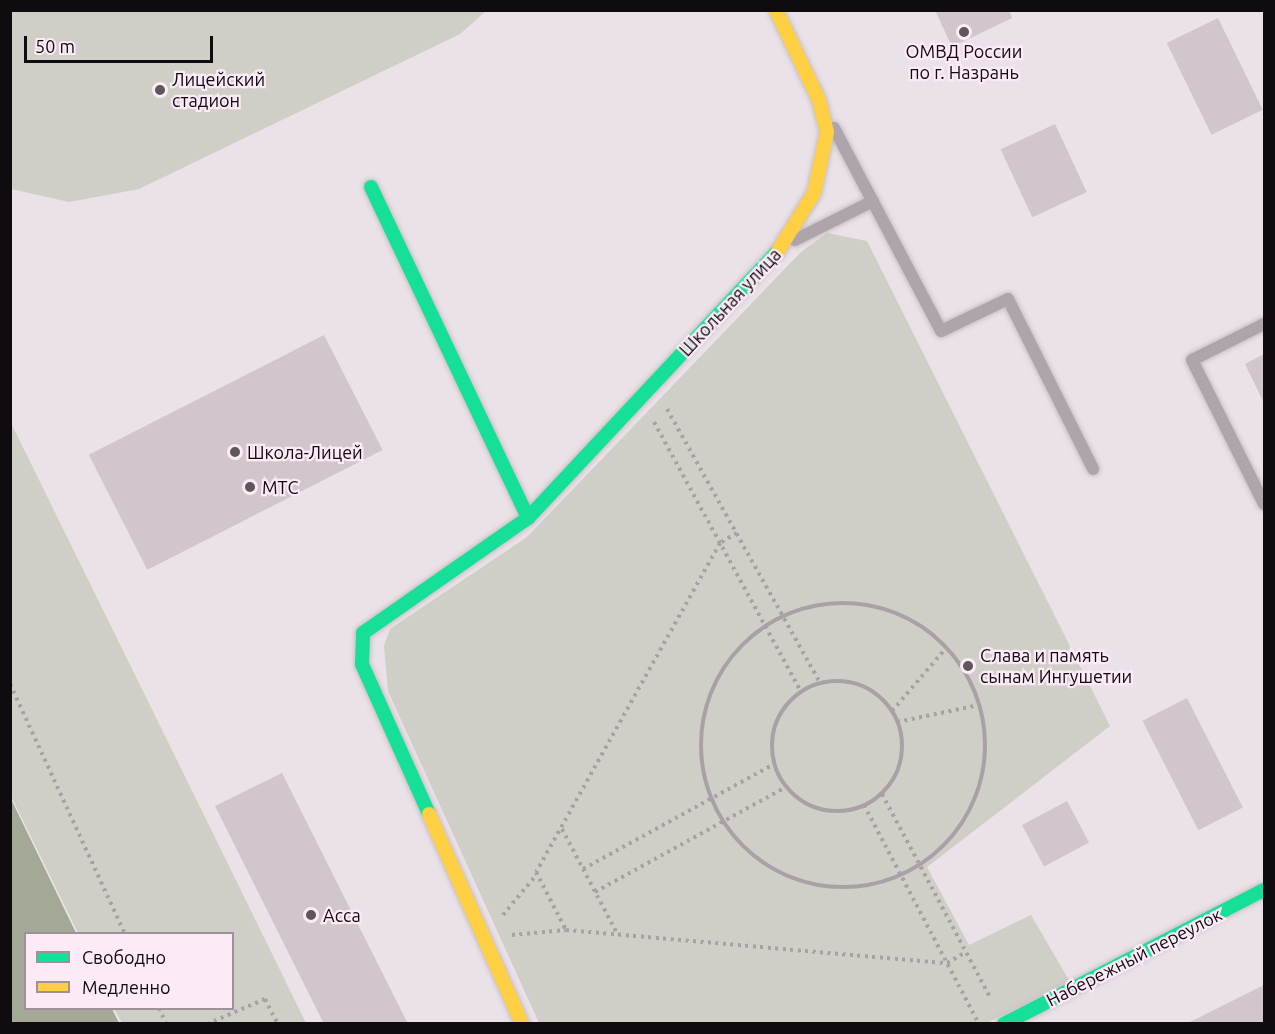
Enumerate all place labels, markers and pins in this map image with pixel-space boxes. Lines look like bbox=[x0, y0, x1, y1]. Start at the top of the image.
marker: ОМВД России по г. Назрань bbox=[957, 25, 971, 39]
place label: ОМВД России по г. Назрань bbox=[906, 41, 1022, 84]
place label: Лицейский стадион bbox=[172, 69, 265, 112]
marker: Лицейский стадион bbox=[153, 83, 167, 97]
place label: Школа-Лицей bbox=[247, 441, 363, 463]
marker: Школа-Лицей bbox=[228, 445, 242, 459]
place label: МТС bbox=[262, 476, 298, 498]
marker: МТС bbox=[243, 480, 257, 494]
place label: Слава и память сынам Ингушетии bbox=[980, 645, 1132, 688]
marker: Слава и память сынам Ингушетии bbox=[961, 659, 975, 673]
place label: Асса bbox=[323, 904, 361, 926]
marker: Асса bbox=[304, 908, 318, 922]

